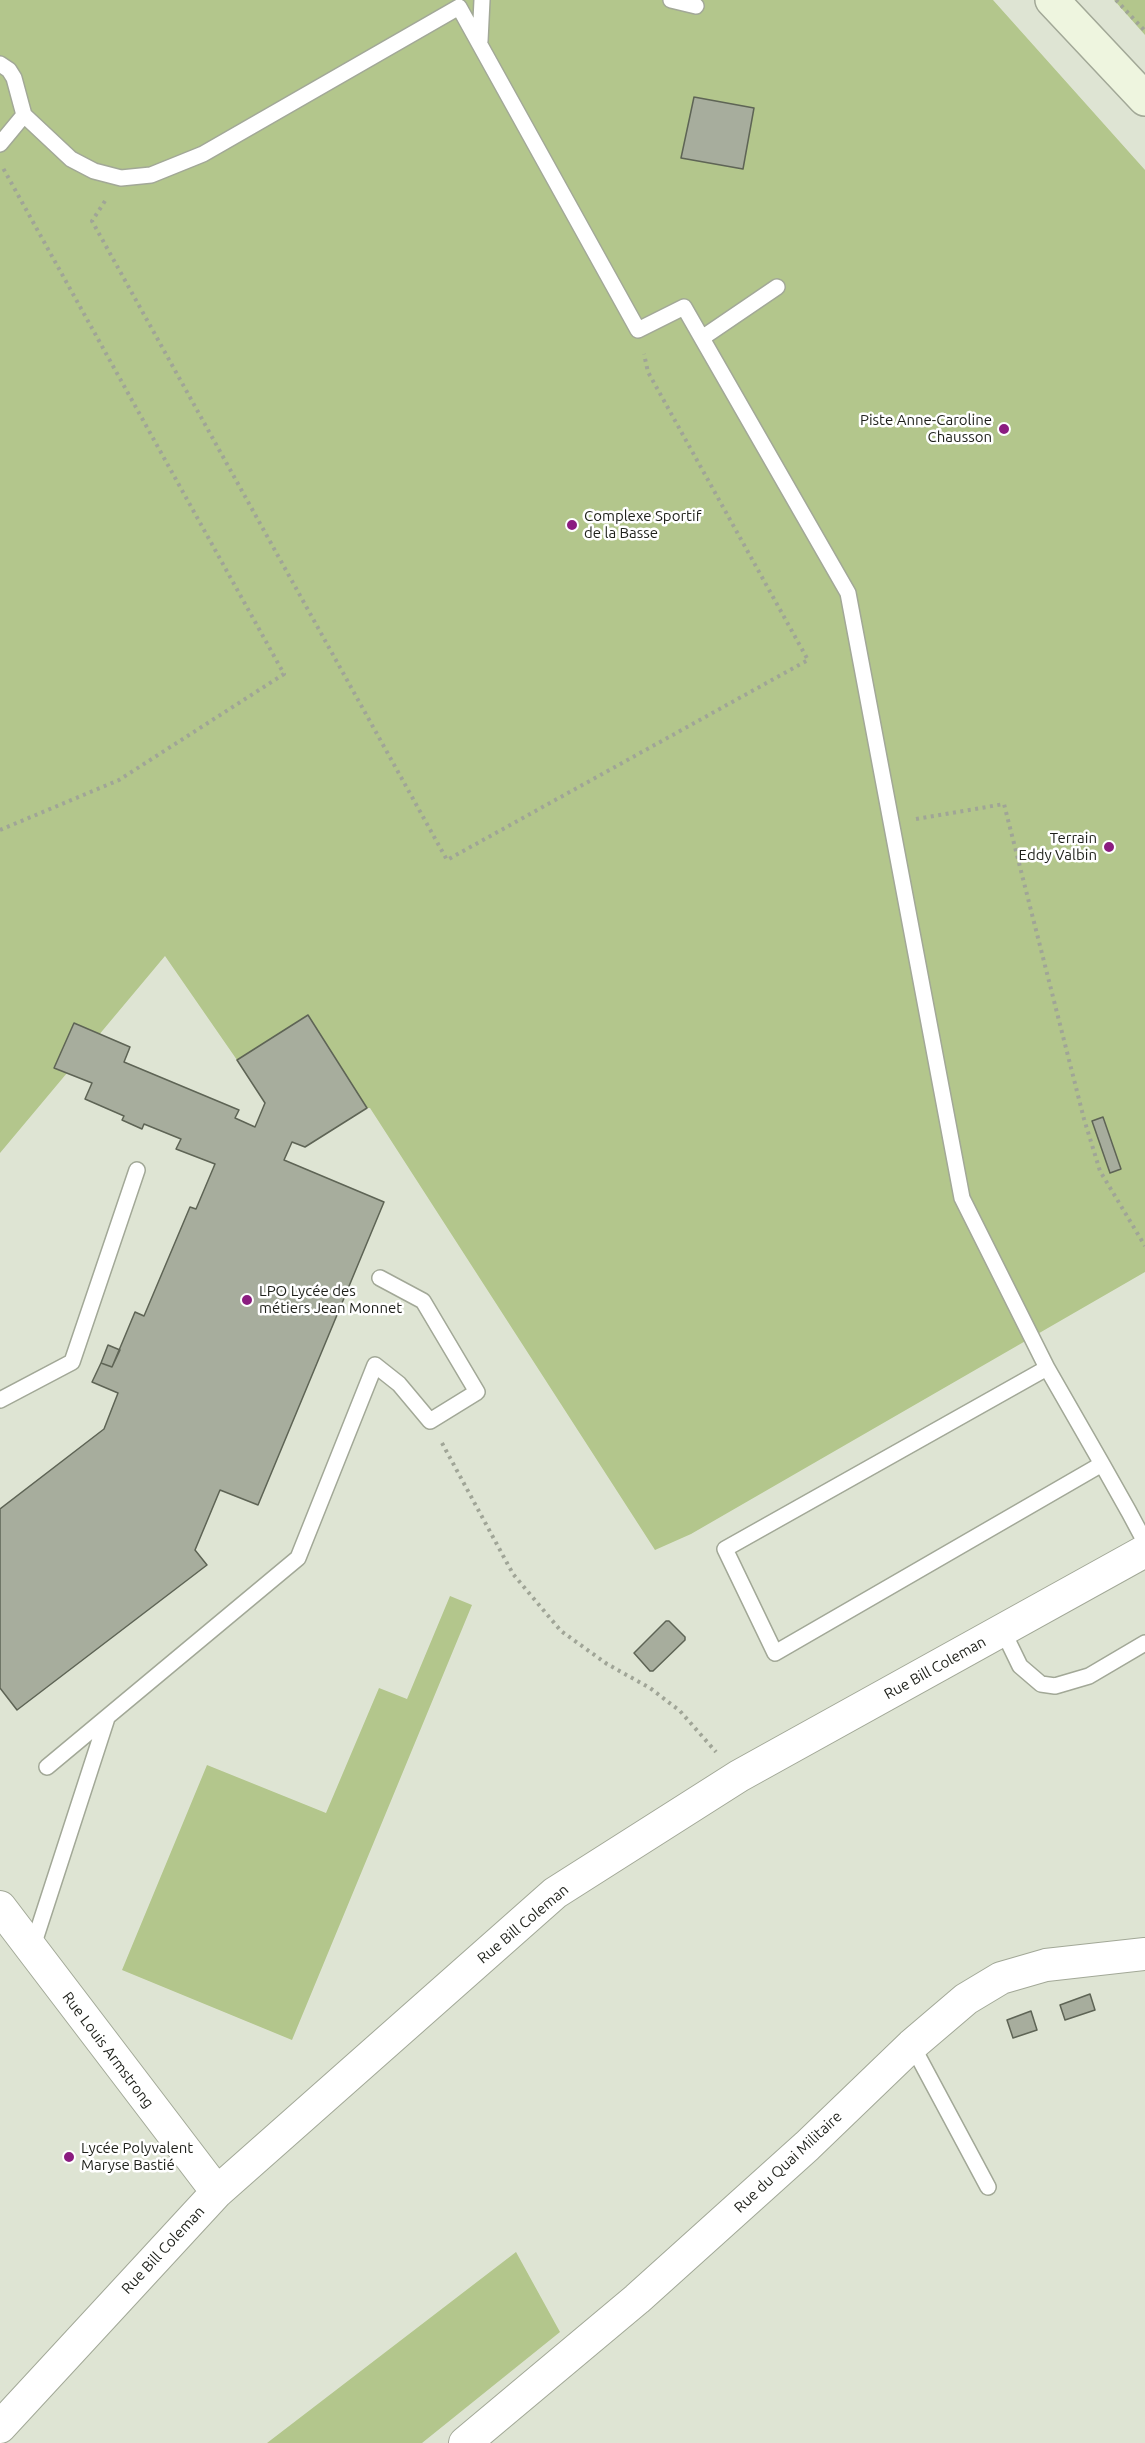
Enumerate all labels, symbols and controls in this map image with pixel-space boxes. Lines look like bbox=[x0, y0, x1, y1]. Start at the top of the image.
place label: Piste Anne-Caroline Chausson bbox=[860, 411, 992, 446]
marker: Piste Anne-Caroline Chausson bbox=[997, 422, 1011, 436]
place label: Complexe Sportif de la Basse bbox=[584, 507, 701, 542]
marker: Complexe Sportif de la Basse bbox=[565, 518, 579, 532]
place label: Terrain Eddy Valbin bbox=[1019, 829, 1097, 864]
marker: Terrain Eddy Valbin bbox=[1102, 840, 1116, 854]
place label: LPO Lycée des métiers Jean Monnet bbox=[259, 1282, 402, 1317]
marker: LPO Lycée des métiers Jean Monnet bbox=[240, 1293, 254, 1307]
street label: Rue Bill Coleman bbox=[881, 1633, 989, 1703]
street label: Rue Bill Coleman bbox=[474, 1881, 572, 1967]
street label: Rue Louis Armstrong bbox=[59, 1988, 157, 2112]
street label: Rue du Quai Militaire bbox=[730, 2107, 846, 2217]
place label: Lycée Polyvalent Maryse Bastié bbox=[81, 2139, 193, 2174]
marker: Lycée Polyvalent Maryse Bastié bbox=[62, 2150, 76, 2164]
street label: Rue Bill Coleman bbox=[118, 2202, 208, 2298]

